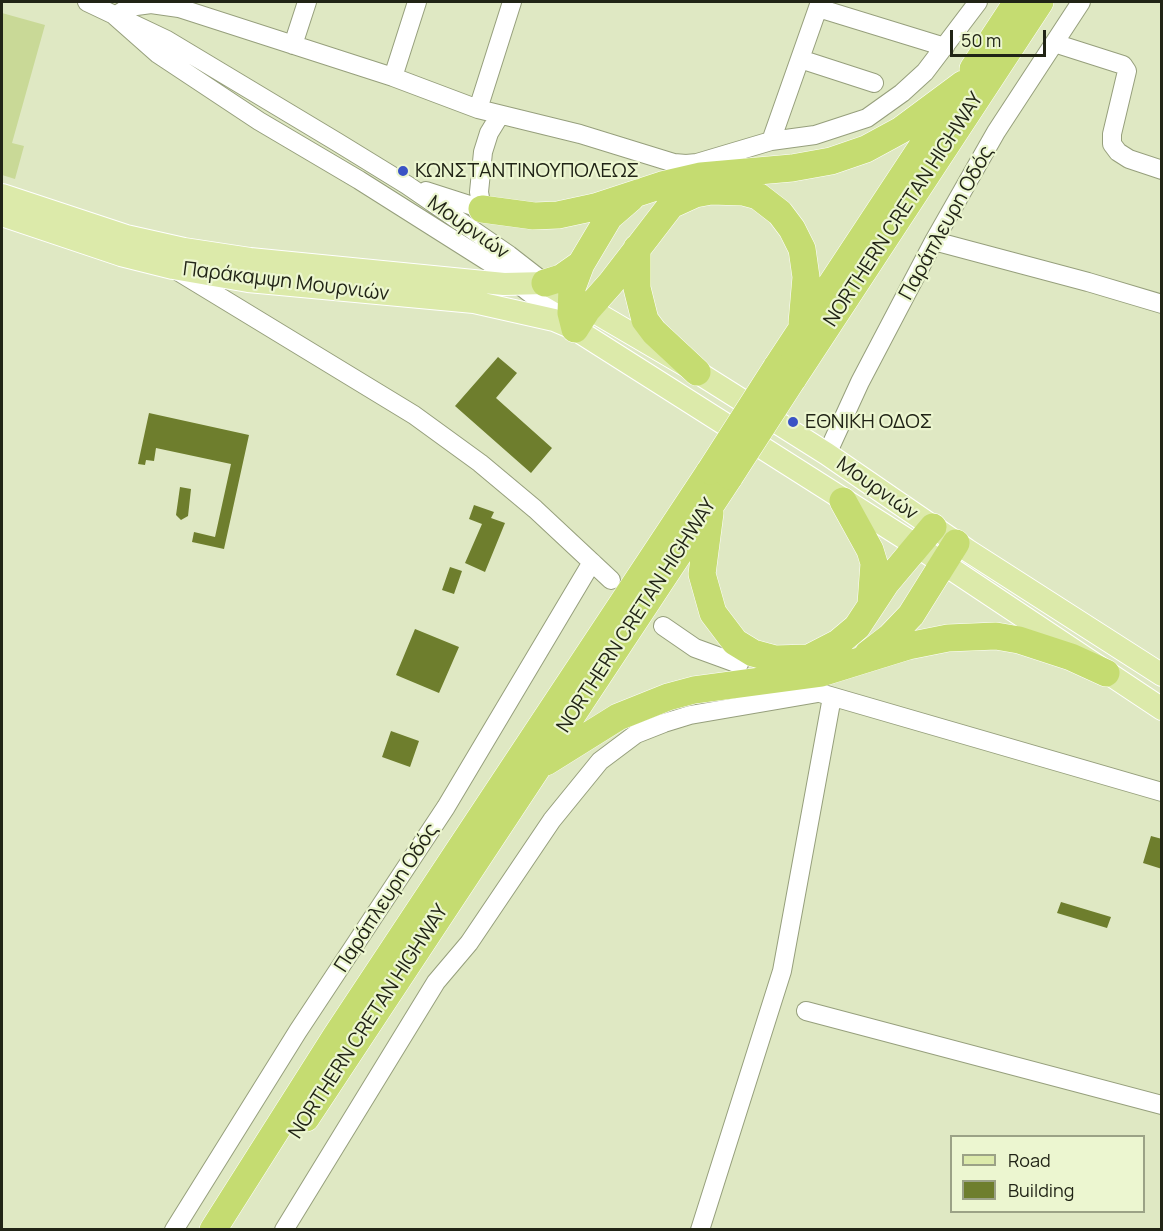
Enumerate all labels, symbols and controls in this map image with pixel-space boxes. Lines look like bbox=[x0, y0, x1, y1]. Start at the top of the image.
scale bar bbox=[953, 18, 1049, 56]
text: 50 m bbox=[961, 28, 1001, 52]
street label: NORTHERN CRETAN HIGHWAY bbox=[819, 88, 989, 332]
street label: Παράπλευρη Οδός bbox=[895, 142, 999, 304]
place label: ΚΩΝΣΤΑΝΤΙΝΟΥΠΟΛΕΩΣ bbox=[415, 159, 639, 183]
marker: ΚΩΝΣΤΑΝΤΙΝΟΥΠΟΛΕΩΣ bbox=[396, 164, 410, 178]
street label: Μουρνιών bbox=[423, 191, 513, 265]
street label: Παράκαμψη Μουρνιών bbox=[181, 257, 391, 307]
place label: ΕΘΝΙΚΗ ΟΔΟΣ bbox=[805, 410, 933, 434]
marker: ΕΘΝΙΚΗ ΟΔΟΣ bbox=[786, 415, 800, 429]
street label: Μουρνιών bbox=[832, 452, 922, 526]
street label: NORTHERN CRETAN HIGHWAY bbox=[552, 494, 722, 738]
street label: Παράπλευρη Οδός bbox=[330, 819, 444, 977]
street label: NORTHERN CRETAN HIGHWAY bbox=[284, 900, 454, 1144]
legend bbox=[950, 1135, 1145, 1213]
text: Road bbox=[1008, 1148, 1051, 1172]
text: Building bbox=[1008, 1178, 1074, 1202]

